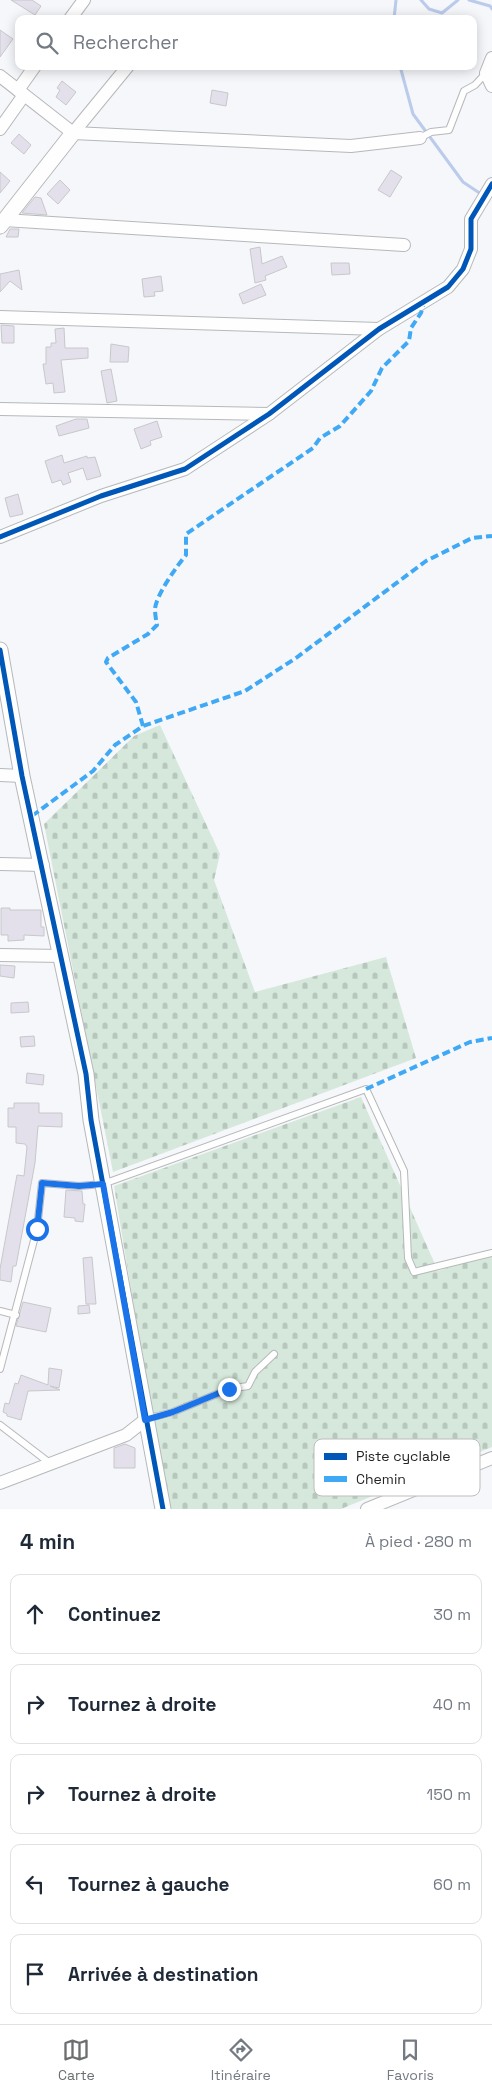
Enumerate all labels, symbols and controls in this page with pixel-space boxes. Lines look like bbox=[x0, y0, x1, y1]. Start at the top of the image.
search box bbox=[15, 15, 477, 70]
icon: search bbox=[33, 29, 61, 57]
text: Rechercher bbox=[73, 30, 179, 55]
route start bbox=[26, 1218, 49, 1241]
route end bbox=[218, 1378, 241, 1401]
legend bbox=[314, 1439, 480, 1496]
text: Piste cyclable bbox=[356, 1447, 451, 1465]
text: Chemin bbox=[356, 1470, 406, 1488]
text: 4 min bbox=[20, 1528, 75, 1555]
text: À pied · 280 m bbox=[365, 1531, 472, 1552]
icon: ahead bbox=[21, 1600, 49, 1628]
text: Continuez bbox=[68, 1602, 161, 1627]
text: 30 m bbox=[433, 1604, 471, 1625]
icon: right bbox=[21, 1690, 49, 1718]
text: Tournez à droite bbox=[68, 1692, 217, 1717]
text: 40 m bbox=[433, 1694, 471, 1715]
icon: right bbox=[21, 1780, 49, 1808]
text: Tournez à droite bbox=[68, 1782, 217, 1807]
text: 150 m bbox=[427, 1784, 471, 1805]
icon: left bbox=[21, 1870, 49, 1898]
text: Tournez à gauche bbox=[68, 1872, 230, 1897]
text: 60 m bbox=[433, 1874, 471, 1895]
icon: arrive bbox=[21, 1960, 49, 1988]
text: Arrivée à destination bbox=[68, 1962, 258, 1987]
tab: Carte bbox=[58, 2036, 95, 2084]
tab: Itinéraire bbox=[211, 2036, 271, 2084]
tab: Favoris bbox=[387, 2036, 434, 2084]

